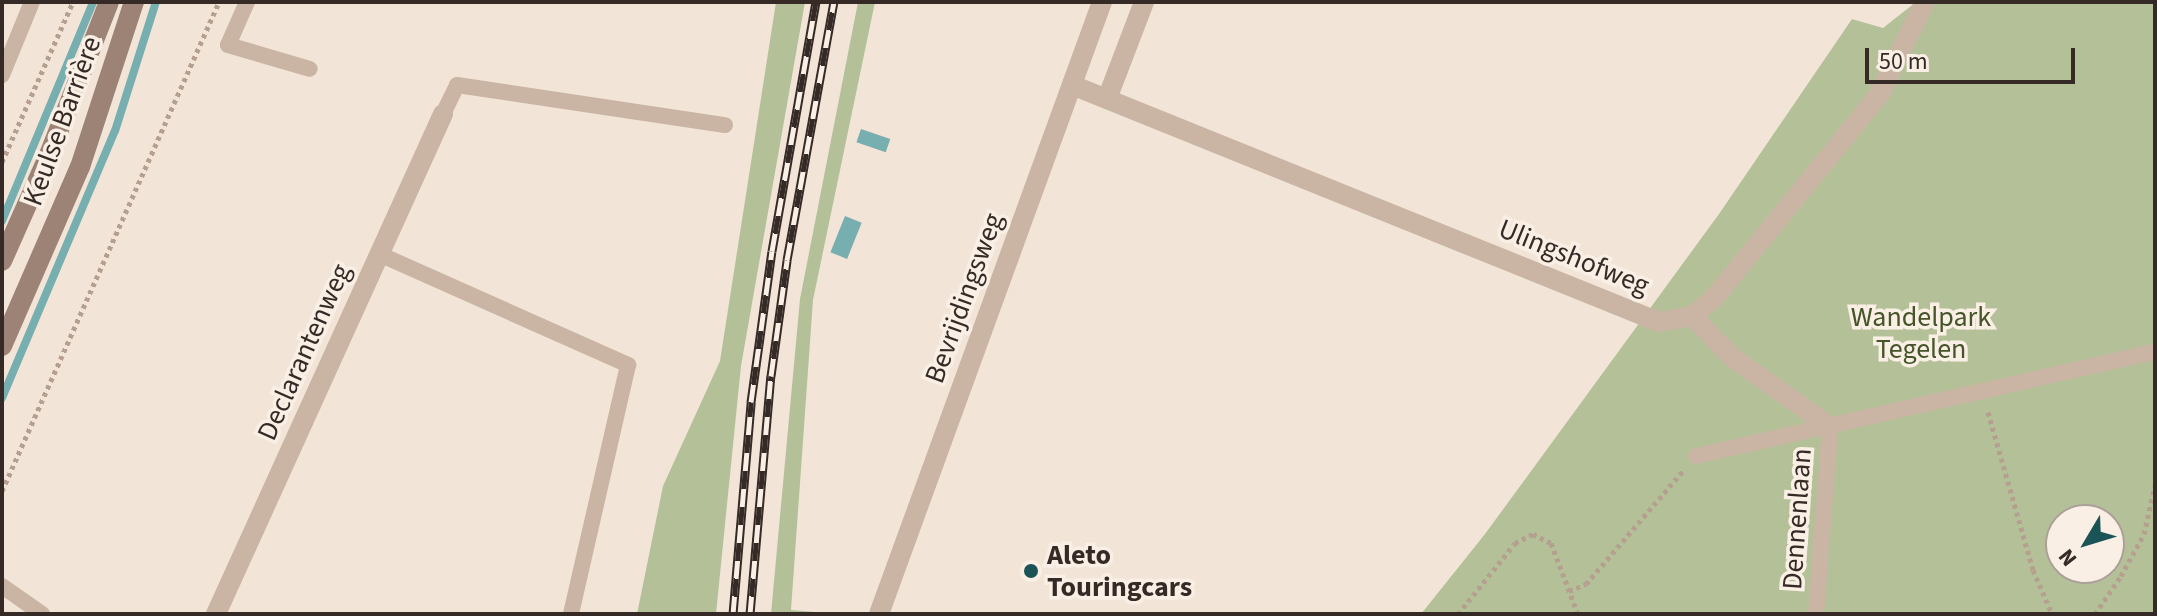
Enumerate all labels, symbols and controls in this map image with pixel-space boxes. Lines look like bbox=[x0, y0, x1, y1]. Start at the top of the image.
street label: Keulse Barrière bbox=[16, 32, 108, 210]
scale bar bbox=[1869, 32, 2079, 82]
text: 50 m bbox=[1879, 44, 1928, 79]
street label: Bevrijdingsweg bbox=[918, 208, 1010, 388]
street label: Ulingshofweg bbox=[1494, 212, 1654, 302]
street label: Declarantenweg bbox=[250, 259, 358, 445]
park label: Wandelpark Tegelen bbox=[1851, 300, 1991, 366]
street label: Dennenlaan bbox=[1775, 447, 1819, 591]
north arrow bbox=[2045, 504, 2125, 584]
place label: Aleto Touringcars bbox=[1047, 538, 1192, 604]
text: N bbox=[2051, 542, 2085, 573]
marker: Aleto Touringcars bbox=[1022, 562, 1040, 580]

